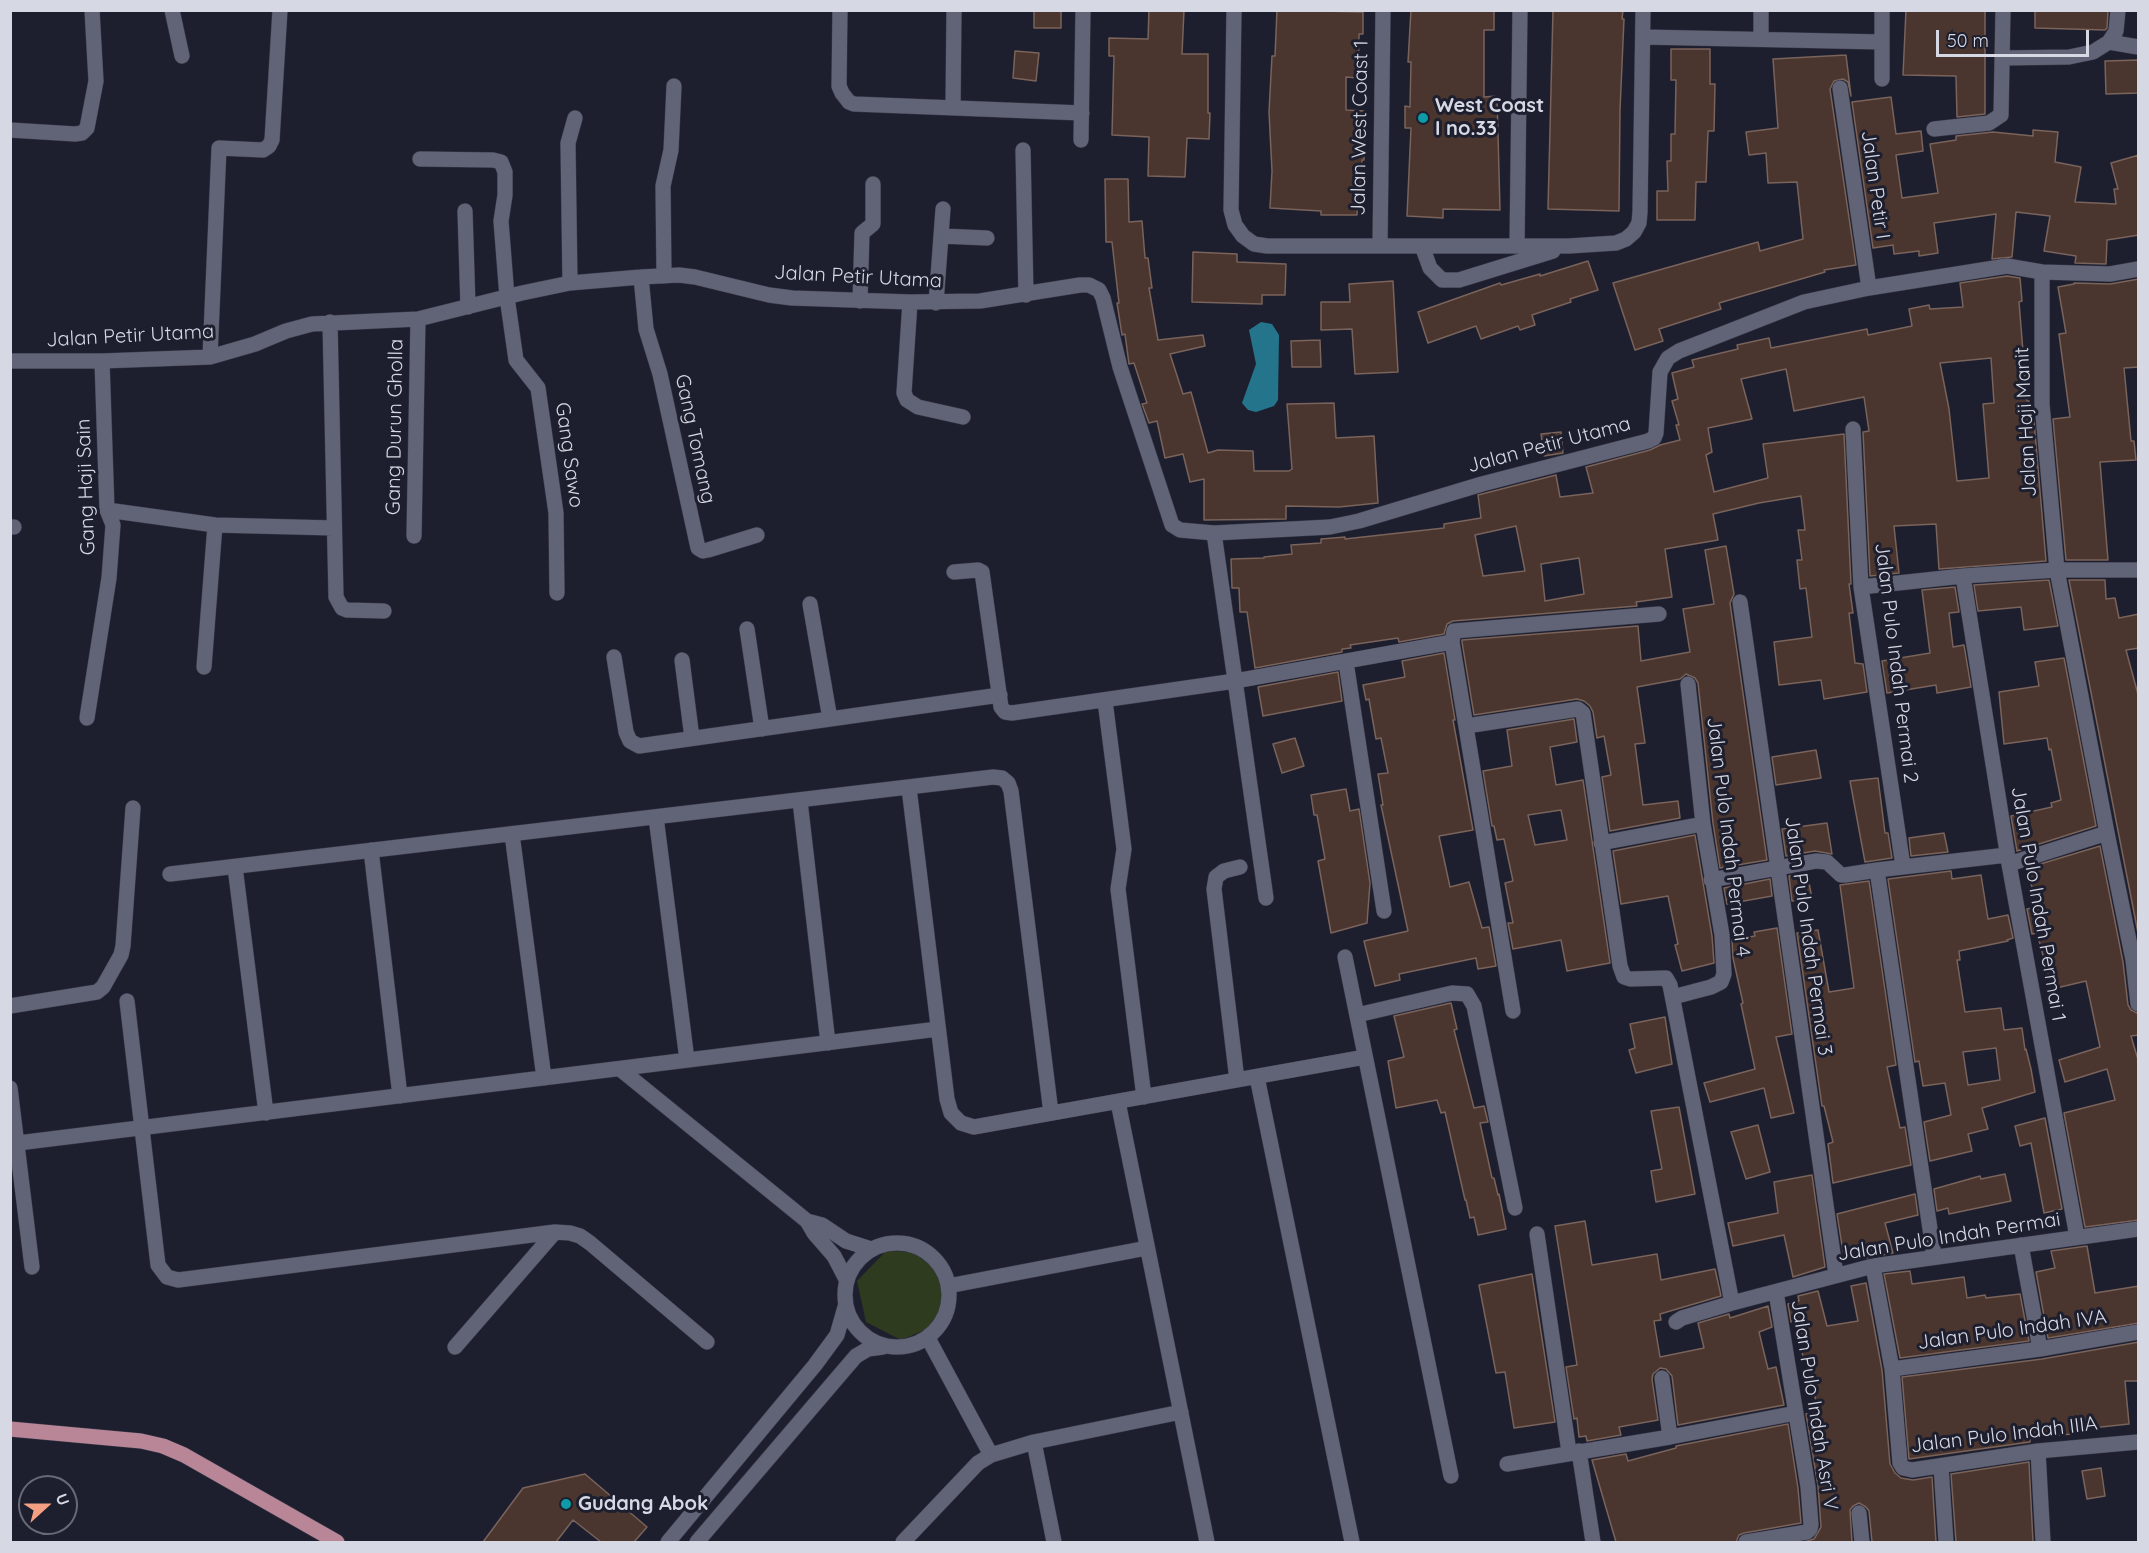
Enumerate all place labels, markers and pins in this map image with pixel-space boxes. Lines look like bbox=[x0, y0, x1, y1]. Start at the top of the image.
place label: West Coast I no.33 bbox=[1435, 94, 1544, 141]
marker: West Coast I no.33 bbox=[1416, 111, 1430, 125]
place label: Gudang Abok bbox=[578, 1492, 708, 1516]
marker: Gudang Abok bbox=[559, 1497, 573, 1511]

